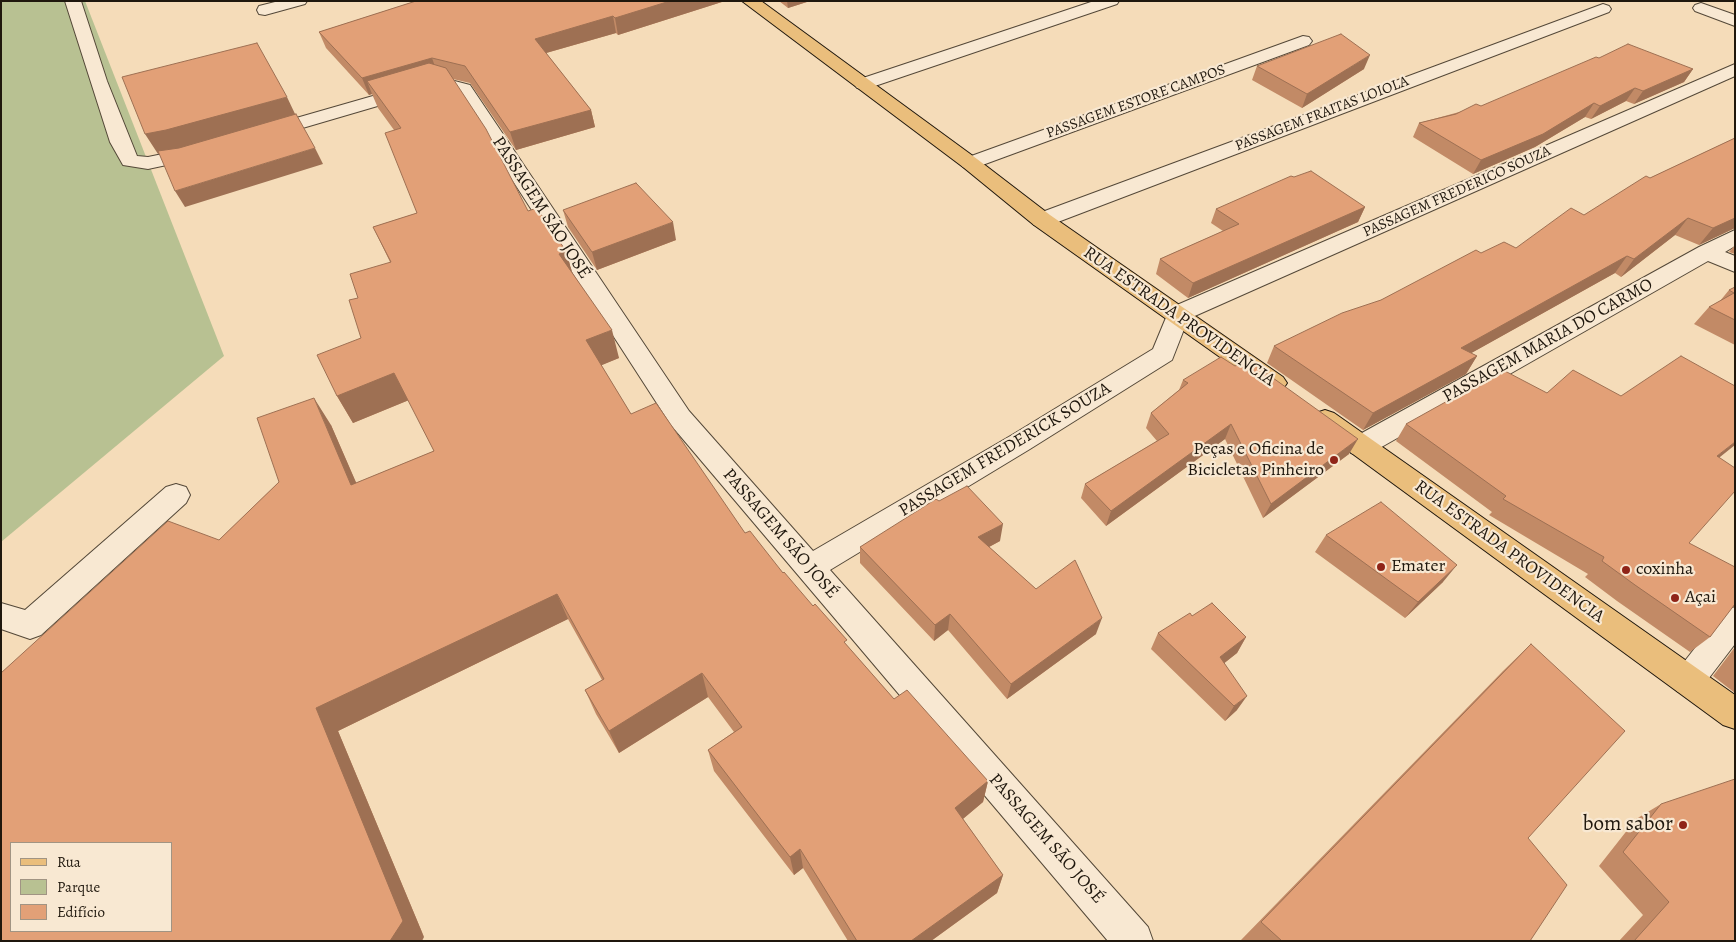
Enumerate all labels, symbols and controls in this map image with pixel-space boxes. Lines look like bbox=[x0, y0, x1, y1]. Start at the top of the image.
street label: PASSAGEM ESTORE CAMPOS bbox=[1044, 61, 1228, 143]
street label: PASSAGEM FRAITAS LOIOLA bbox=[1233, 73, 1411, 155]
street label: PASSAGEM SÃO JOSÉ bbox=[487, 133, 595, 283]
street label: PASSAGEM FREDERICO SOUZA bbox=[1360, 142, 1554, 242]
street label: RUA ESTRADA PROVIDENCIA bbox=[1079, 242, 1279, 392]
street label: PASSAGEM MARIA DO CARMO bbox=[1439, 274, 1657, 408]
street label: PASSAGEM FREDERICK SOUZA bbox=[895, 378, 1115, 522]
place label: Peças e Oficina de Bicicletas Pinheiro bbox=[1187, 439, 1324, 482]
marker: Peças e Oficina de Bicicletas Pinheiro bbox=[1328, 454, 1340, 466]
street label: PASSAGEM SÃO JOSÉ bbox=[718, 465, 842, 603]
street label: RUA ESTRADA PROVIDENCIA bbox=[1410, 476, 1608, 628]
place label: Emater bbox=[1391, 556, 1445, 578]
place label: coxinha bbox=[1636, 559, 1693, 581]
marker: Emater bbox=[1375, 561, 1387, 573]
marker: coxinha bbox=[1620, 564, 1632, 576]
place label: Açai bbox=[1685, 587, 1716, 609]
marker: Açai bbox=[1669, 592, 1681, 604]
street label: PASSAGEM SÃO JOSÉ bbox=[984, 770, 1108, 908]
place label: bom sabor bbox=[1583, 812, 1673, 838]
marker: bom sabor bbox=[1677, 819, 1689, 831]
legend bbox=[10, 842, 172, 932]
text: Rua bbox=[57, 852, 81, 872]
text: Parque bbox=[57, 877, 100, 897]
text: Edifício bbox=[57, 902, 105, 922]

